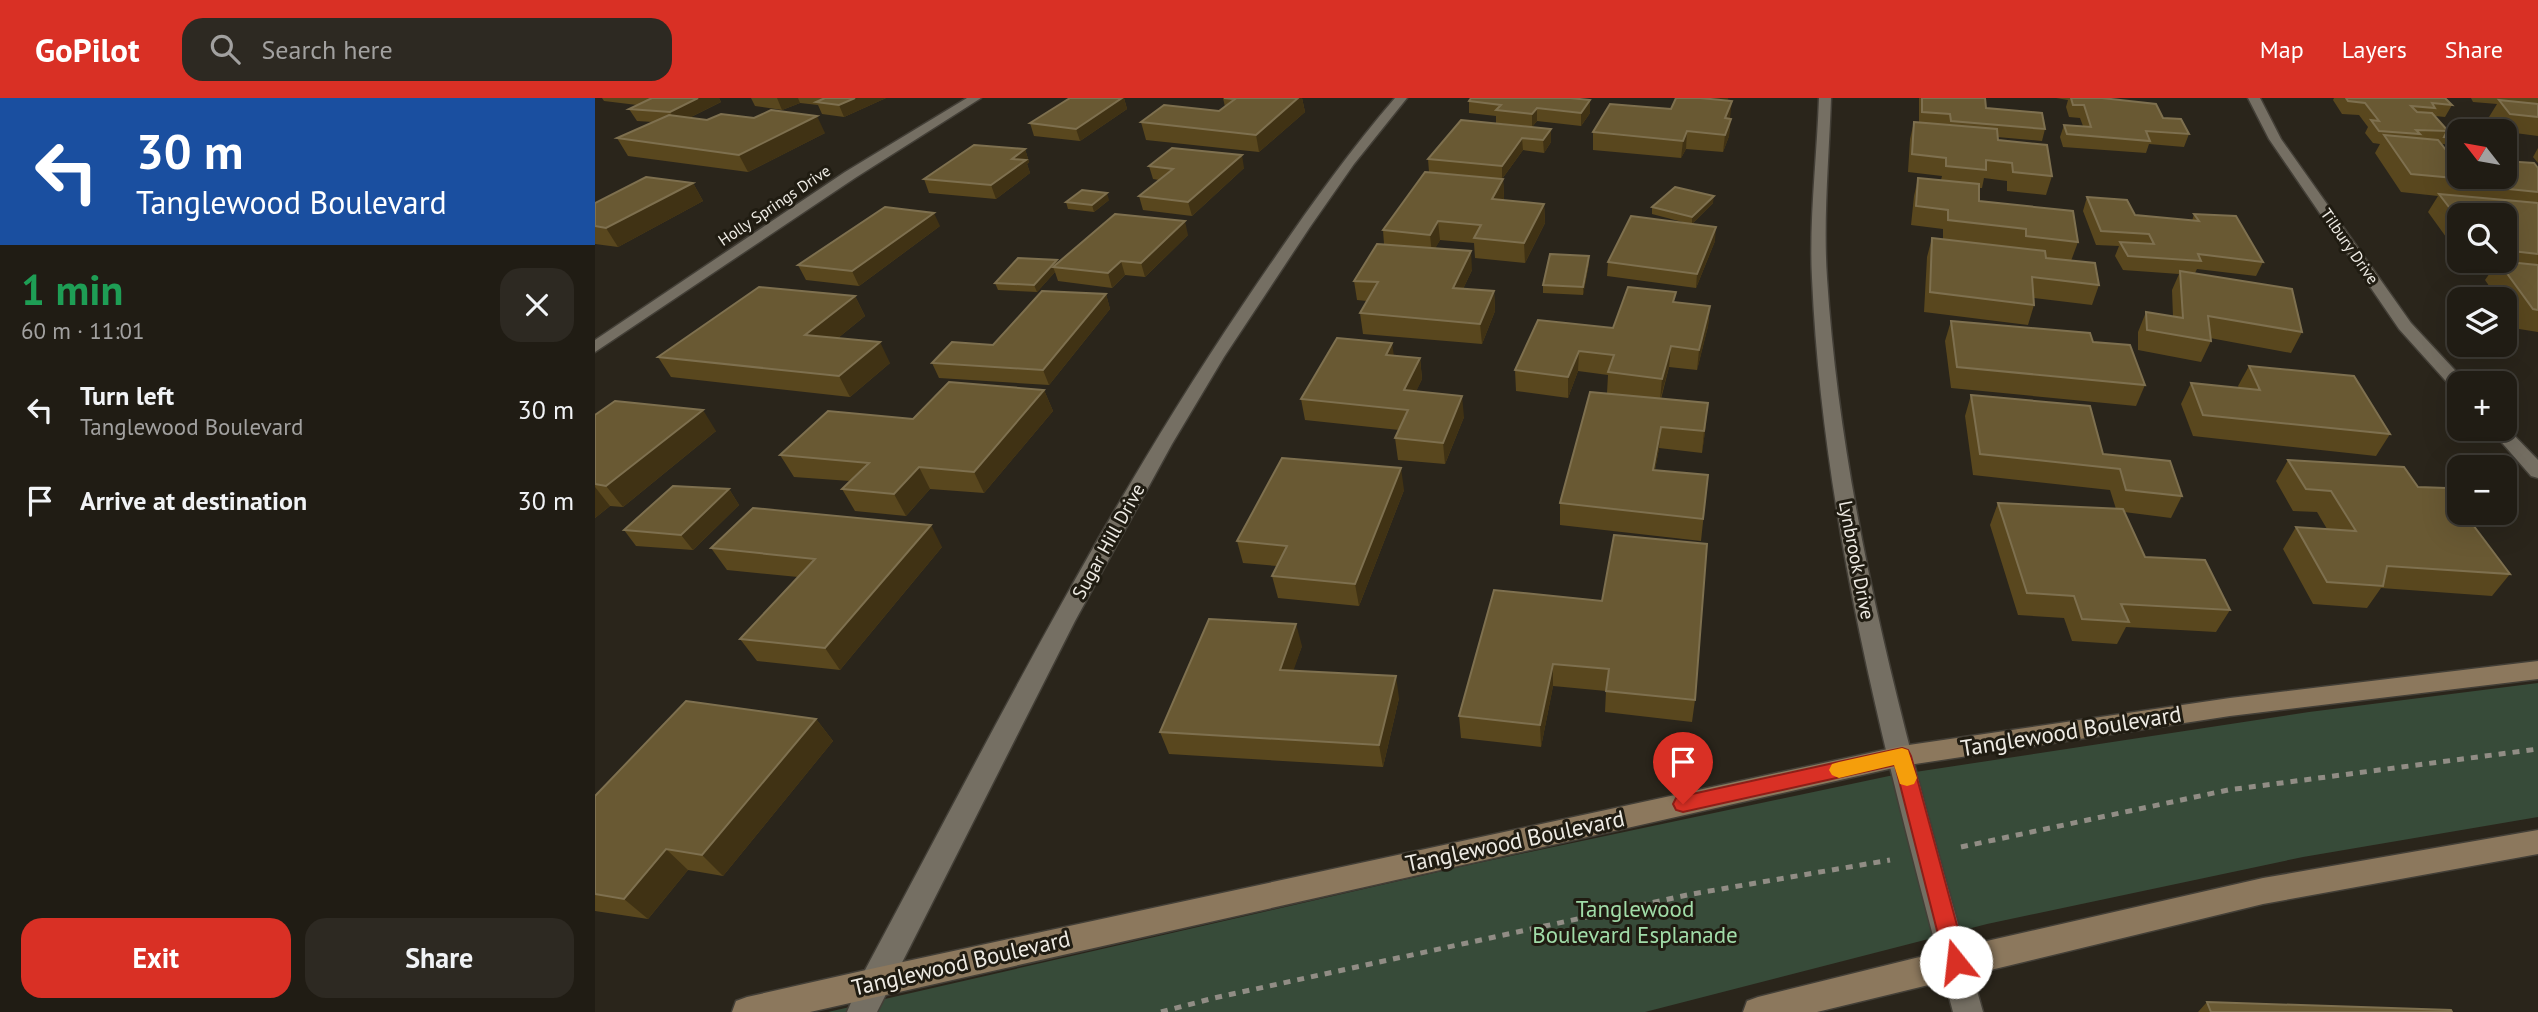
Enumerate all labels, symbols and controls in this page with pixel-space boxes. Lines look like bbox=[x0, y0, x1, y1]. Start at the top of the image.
search box bbox=[182, 18, 672, 81]
text: GoPilot bbox=[35, 28, 140, 71]
icon: search bbox=[206, 30, 244, 68]
text: Search here bbox=[262, 33, 393, 66]
text: Map bbox=[2260, 34, 2304, 65]
text: Layers bbox=[2342, 34, 2407, 65]
text: Share bbox=[2445, 34, 2503, 65]
text: 30 m bbox=[136, 119, 243, 183]
north arrow bbox=[2447, 119, 2517, 189]
map controls bbox=[2447, 119, 2517, 525]
icon: left bbox=[21, 126, 112, 217]
street label: Holly Springs Drive bbox=[714, 160, 834, 250]
text: Tanglewood Boulevard bbox=[136, 181, 447, 223]
button: search bbox=[2447, 203, 2517, 273]
street label: Tilbury Drive bbox=[2317, 204, 2383, 288]
text: 1 min bbox=[21, 262, 123, 317]
button: close bbox=[500, 268, 574, 342]
button: layers bbox=[2447, 287, 2517, 357]
text: 60 m · 11:01 bbox=[21, 316, 145, 345]
button: + bbox=[2447, 371, 2517, 441]
text: Turn left bbox=[80, 379, 174, 412]
icon: left bbox=[21, 391, 59, 429]
text: 30 m bbox=[518, 393, 574, 426]
text: Tanglewood Boulevard bbox=[80, 412, 303, 441]
button: − bbox=[2447, 455, 2517, 525]
street label: Sugar Hill Drive bbox=[1066, 479, 1150, 603]
icon: arrive bbox=[21, 482, 59, 520]
text: Arrive at destination bbox=[80, 484, 307, 517]
text: 30 m bbox=[518, 484, 574, 517]
street label: Lynbrook Drive bbox=[1834, 499, 1880, 621]
street label: Tanglewood Boulevard bbox=[1958, 699, 2184, 762]
pin bbox=[1653, 732, 1713, 804]
icon: arrive bbox=[1664, 743, 1702, 781]
street label: Tanglewood Boulevard bbox=[1403, 803, 1627, 878]
park label: Tanglewood Boulevard Esplanade bbox=[1532, 894, 1738, 949]
button: Exit bbox=[21, 918, 291, 998]
button: Share bbox=[305, 918, 574, 998]
street label: Tanglewood Boulevard bbox=[849, 923, 1073, 1002]
position arrow bbox=[1919, 925, 1993, 999]

